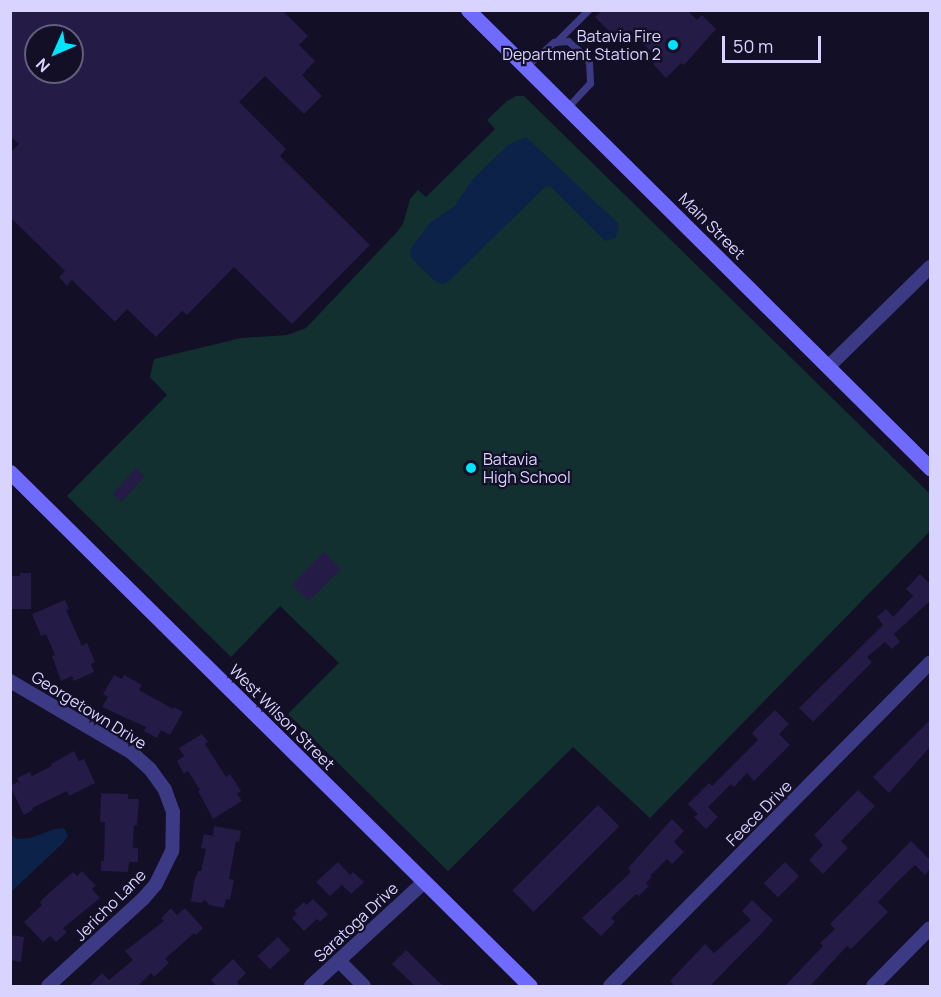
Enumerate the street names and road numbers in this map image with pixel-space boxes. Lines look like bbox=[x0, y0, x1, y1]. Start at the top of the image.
street label: Main Street bbox=[675, 189, 749, 263]
street label: West Wilson Street bbox=[225, 660, 339, 774]
street label: Georgetown Drive bbox=[28, 667, 150, 753]
street label: Feece Drive bbox=[722, 776, 796, 850]
street label: Jericho Lane bbox=[70, 865, 150, 945]
street label: Saratoga Drive bbox=[310, 878, 402, 966]

